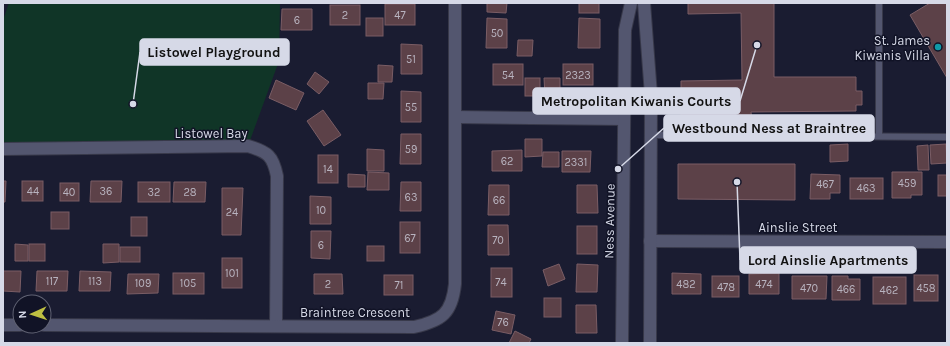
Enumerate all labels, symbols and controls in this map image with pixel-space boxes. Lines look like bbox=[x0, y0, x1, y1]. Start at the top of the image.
house number: 2 bbox=[342, 9, 348, 22]
house number: 47 bbox=[394, 9, 406, 22]
house number: 6 bbox=[294, 14, 300, 27]
house number: 50 bbox=[491, 27, 503, 40]
place label: St. James Kiwanis Villa bbox=[854, 33, 930, 63]
callout: Listowel Playground bbox=[140, 39, 289, 65]
marker: St. James Kiwanis Villa bbox=[933, 42, 943, 52]
text: Listowel Playground bbox=[147, 44, 281, 61]
house number: 51 bbox=[406, 53, 416, 66]
house number: 54 bbox=[502, 69, 514, 82]
house number: 2323 bbox=[565, 69, 591, 82]
callout: Metropolitan Kiwanis Courts bbox=[533, 88, 740, 114]
text: Metropolitan Kiwanis Courts bbox=[541, 93, 731, 110]
house number: 55 bbox=[405, 101, 417, 114]
callout: Westbound Ness at Braintree bbox=[664, 115, 874, 141]
text: Westbound Ness at Braintree bbox=[672, 120, 866, 137]
street label: Listowel Bay bbox=[175, 126, 247, 141]
house number: 59 bbox=[405, 143, 417, 156]
house number: 62 bbox=[501, 155, 513, 168]
house number: 2331 bbox=[564, 156, 588, 169]
house number: 14 bbox=[323, 163, 333, 176]
house number: 459 bbox=[898, 177, 916, 190]
house number: 467 bbox=[816, 178, 834, 191]
house number: 463 bbox=[857, 182, 875, 195]
street label: Ness Avenue bbox=[601, 183, 618, 259]
house number: 44 bbox=[27, 185, 39, 198]
house number: 36 bbox=[100, 185, 112, 198]
house number: 40 bbox=[63, 186, 75, 199]
house number: 32 bbox=[148, 186, 160, 199]
house number: 28 bbox=[183, 186, 197, 199]
house number: 63 bbox=[405, 191, 417, 204]
house number: 66 bbox=[493, 194, 505, 207]
house number: 10 bbox=[316, 204, 326, 217]
house number: 24 bbox=[226, 206, 238, 219]
street label: Ainslie Street bbox=[759, 220, 838, 235]
house number: 67 bbox=[404, 232, 416, 245]
house number: 70 bbox=[492, 234, 504, 247]
house number: 6 bbox=[318, 239, 324, 252]
callout: Lord Ainslie Apartments bbox=[740, 247, 916, 273]
text: Lord Ainslie Apartments bbox=[748, 252, 908, 269]
house number: 101 bbox=[225, 267, 239, 280]
house number: 117 bbox=[46, 275, 58, 288]
house number: 113 bbox=[88, 275, 102, 288]
house number: 74 bbox=[495, 276, 507, 289]
house number: 109 bbox=[135, 277, 151, 290]
house number: 105 bbox=[180, 277, 196, 290]
house number: 2 bbox=[325, 278, 331, 291]
house number: 482 bbox=[676, 278, 696, 291]
house number: 474 bbox=[755, 278, 773, 291]
house number: 71 bbox=[395, 279, 403, 292]
house number: 478 bbox=[717, 281, 735, 294]
house number: 470 bbox=[800, 282, 818, 295]
house number: 458 bbox=[916, 282, 936, 295]
house number: 466 bbox=[837, 283, 855, 296]
house number: 462 bbox=[880, 284, 898, 297]
north arrow bbox=[12, 294, 52, 334]
street label: Braintree Crescent bbox=[300, 305, 410, 320]
text: N bbox=[16, 310, 29, 319]
house number: 76 bbox=[497, 316, 509, 329]

